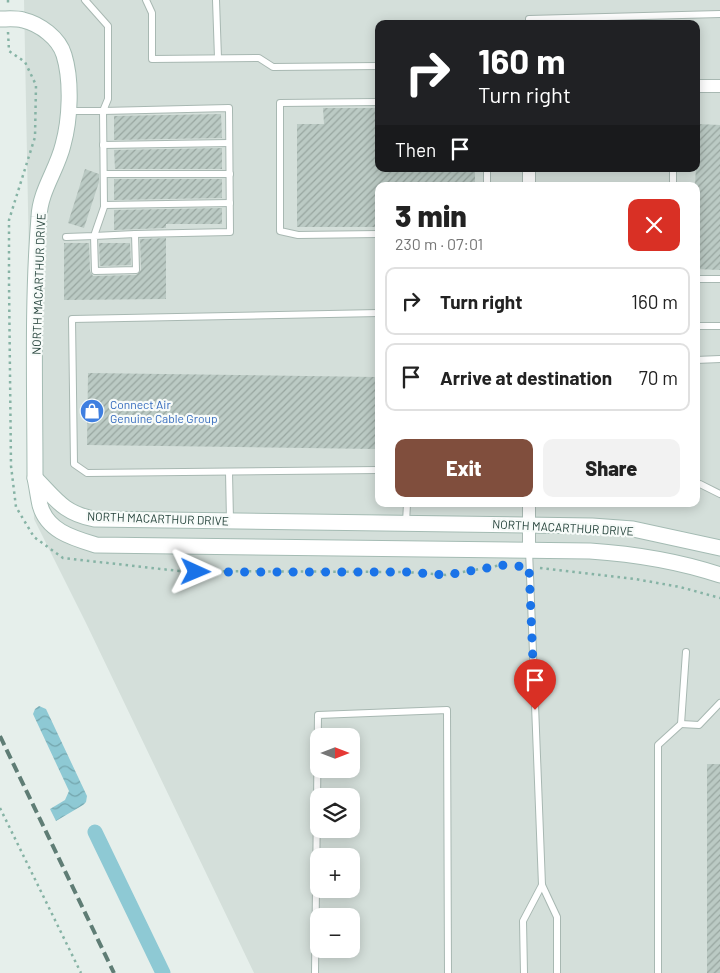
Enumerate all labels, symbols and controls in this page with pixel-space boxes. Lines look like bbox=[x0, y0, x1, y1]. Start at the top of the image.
text: 160 m bbox=[478, 39, 565, 81]
icon: right bbox=[395, 40, 460, 105]
text: Turn right bbox=[478, 81, 571, 107]
icon: arrive bbox=[446, 135, 474, 163]
text: Then bbox=[395, 138, 436, 161]
text: 3 min bbox=[395, 197, 467, 233]
button: close bbox=[628, 199, 680, 251]
street label: NORTH MACARTHUR DRIVE bbox=[29, 213, 47, 355]
text: 230 m · 07:01 bbox=[395, 234, 483, 253]
icon: right bbox=[397, 287, 425, 315]
text: Turn right bbox=[440, 290, 522, 313]
text: 160 m bbox=[631, 290, 678, 313]
icon: arrive bbox=[397, 363, 425, 391]
text: Arrive at destination bbox=[440, 366, 612, 389]
text: 70 m bbox=[639, 366, 678, 389]
place label: Connect Air Genuine Cable Group bbox=[110, 397, 218, 425]
shop icon: Connect Air Genuine Cable Group bbox=[79, 398, 105, 424]
button: Exit bbox=[395, 439, 533, 497]
button: Share bbox=[543, 439, 680, 497]
street label: NORTH MACARTHUR DRIVE bbox=[87, 509, 229, 527]
street label: NORTH MACARTHUR DRIVE bbox=[492, 516, 634, 538]
position arrow bbox=[169, 545, 221, 597]
pin bbox=[514, 659, 556, 710]
icon: arrive bbox=[521, 666, 549, 694]
north arrow bbox=[310, 728, 360, 778]
map controls bbox=[310, 728, 360, 958]
button: layers bbox=[310, 788, 360, 838]
button: + bbox=[310, 848, 360, 898]
button: − bbox=[310, 908, 360, 958]

